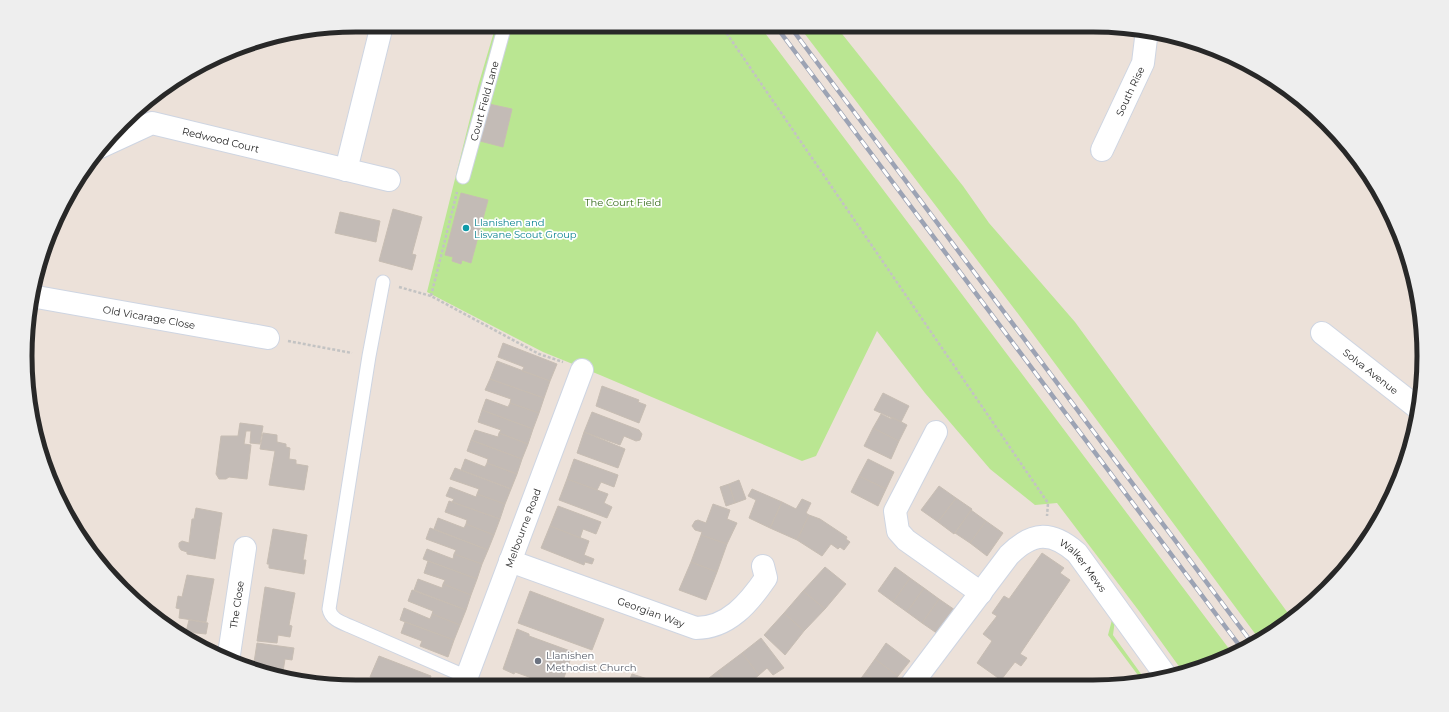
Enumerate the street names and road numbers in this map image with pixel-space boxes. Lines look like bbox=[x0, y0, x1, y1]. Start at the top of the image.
street label: Court Field Lane bbox=[467, 59, 501, 142]
street label: South Rise bbox=[1112, 64, 1147, 118]
street label: Redwood Court bbox=[181, 124, 261, 155]
street label: Old Vicarage Close bbox=[102, 302, 196, 332]
street label: Solva Avenue bbox=[1341, 346, 1401, 397]
street label: Melbourne Road bbox=[502, 486, 544, 569]
street label: Walker Mews bbox=[1057, 536, 1110, 595]
street label: The Close bbox=[226, 580, 246, 629]
street label: Georgian Way bbox=[616, 594, 687, 630]

